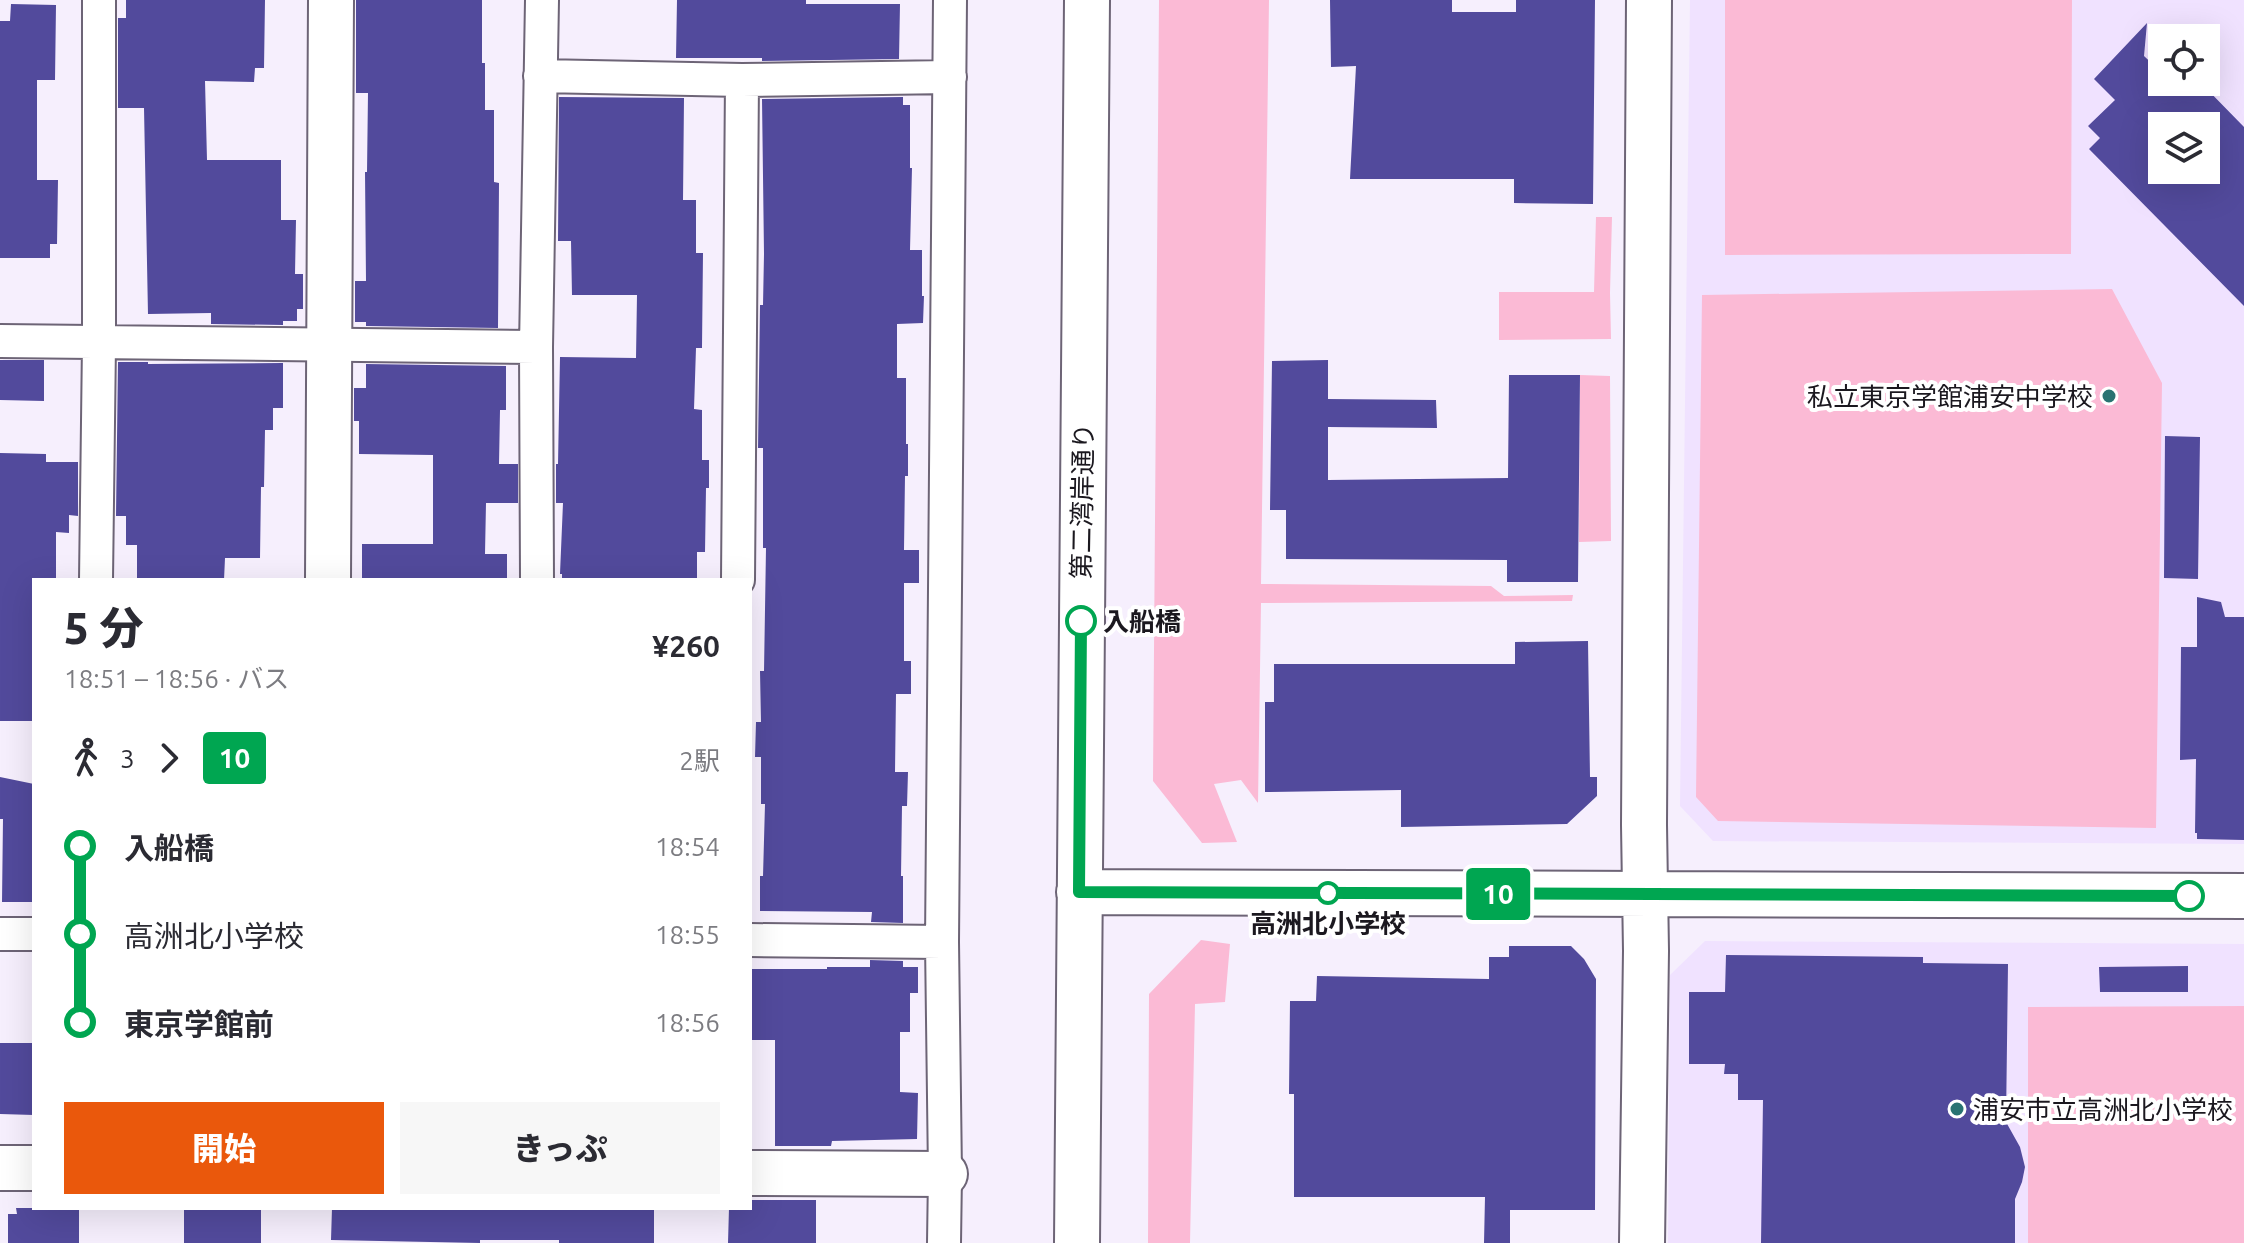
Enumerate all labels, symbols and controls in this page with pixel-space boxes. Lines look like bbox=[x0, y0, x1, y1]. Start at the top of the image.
map controls bbox=[2148, 24, 2220, 184]
button: locate bbox=[2148, 24, 2220, 96]
button: layers bbox=[2148, 112, 2220, 184]
place label: 私立東京学館浦安中学校 bbox=[1807, 382, 2093, 411]
marker: 私立東京学館浦安中学校 bbox=[2100, 387, 2118, 405]
street label: 第二湾岸通り bbox=[1066, 423, 1098, 579]
text: 5 分 bbox=[64, 603, 143, 652]
marker: 入船橋 bbox=[1066, 606, 1096, 636]
place label: 入船橋 bbox=[1103, 607, 1181, 636]
text: ¥260 bbox=[652, 629, 720, 663]
text: 18:51 – 18:56 · バス bbox=[64, 664, 289, 693]
icon: walk bbox=[64, 736, 108, 780]
icon: forward bbox=[147, 736, 191, 780]
text: 10 bbox=[219, 742, 250, 773]
text: 3 bbox=[120, 744, 135, 773]
text: 2駅 bbox=[679, 746, 720, 775]
text: 入船橋 bbox=[124, 831, 214, 865]
text: 18:54 bbox=[655, 832, 720, 861]
line badge: 10 bbox=[1462, 868, 1534, 920]
text: 10 bbox=[1482, 878, 1514, 909]
unlabelled marker bbox=[2174, 881, 2204, 911]
marker: 高洲北小学校 bbox=[1317, 882, 1339, 904]
place label: 高洲北小学校 bbox=[1250, 909, 1406, 938]
text: 高洲北小学校 bbox=[124, 919, 304, 953]
text: 18:55 bbox=[655, 920, 720, 949]
text: 東京学館前 bbox=[124, 1007, 274, 1041]
text: 18:56 bbox=[655, 1008, 720, 1037]
place label: 浦安市立高洲北小学校 bbox=[1973, 1095, 2233, 1124]
marker: 浦安市立高洲北小学校 bbox=[1948, 1100, 1966, 1118]
button: 開始 bbox=[64, 1102, 384, 1194]
button: きっぷ bbox=[400, 1102, 720, 1194]

